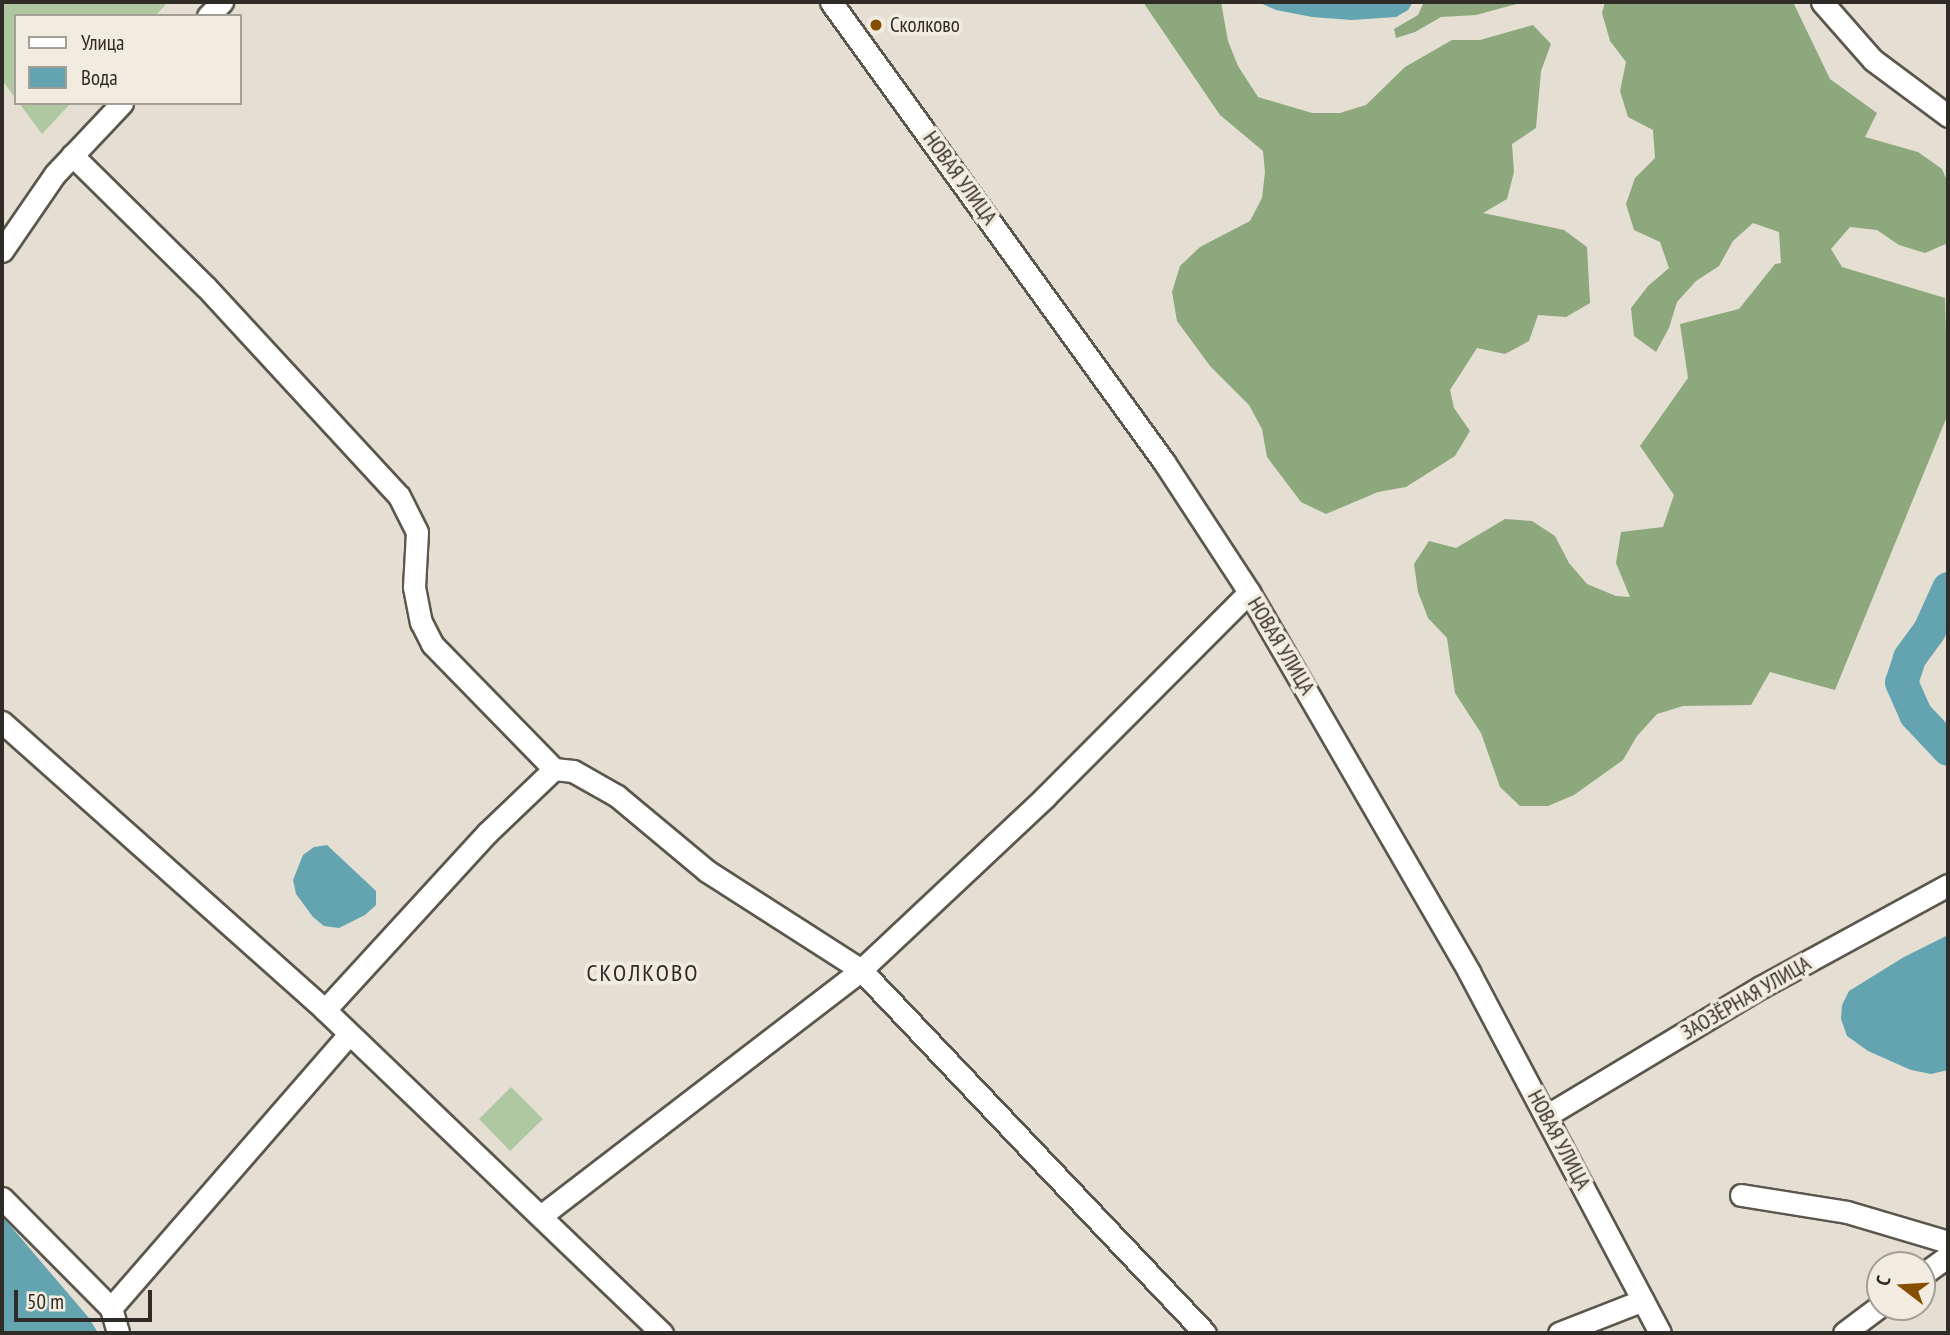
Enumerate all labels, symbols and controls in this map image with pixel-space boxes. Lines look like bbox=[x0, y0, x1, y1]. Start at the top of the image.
place label: Сколково bbox=[890, 12, 960, 38]
legend bbox=[14, 14, 242, 105]
marker: Сколково bbox=[868, 17, 884, 33]
text: Улица bbox=[81, 29, 124, 56]
text: Вода bbox=[81, 64, 118, 91]
street label: НОВАЯ УЛИЦА bbox=[918, 126, 1002, 230]
street label: НОВАЯ УЛИЦА bbox=[1242, 593, 1320, 699]
street label: ЗАОЗЁРНАЯ УЛИЦА bbox=[1677, 951, 1815, 1045]
district label: СКОЛКОВО bbox=[588, 959, 698, 987]
street label: НОВАЯ УЛИЦА bbox=[1522, 1086, 1596, 1194]
north arrow bbox=[1866, 1251, 1936, 1321]
text: С bbox=[1870, 1273, 1896, 1288]
scale bar bbox=[18, 1276, 156, 1320]
text: 50 m bbox=[27, 1288, 64, 1315]

